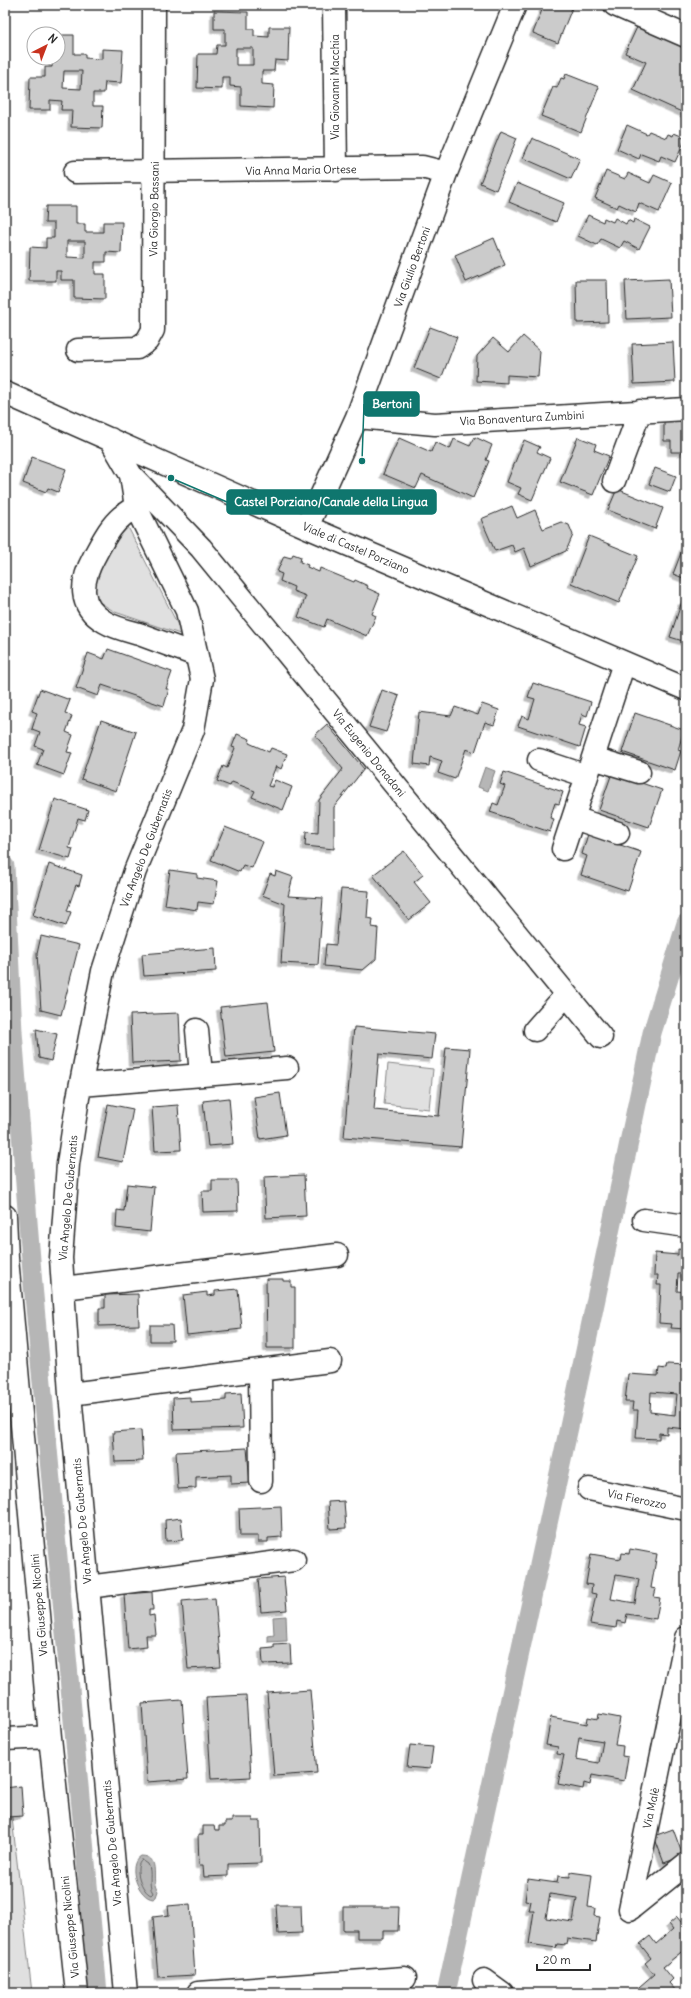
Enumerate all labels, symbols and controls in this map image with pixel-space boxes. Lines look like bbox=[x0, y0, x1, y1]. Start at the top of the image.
north arrow bbox=[26, 26, 66, 66]
text: N bbox=[45, 31, 60, 46]
street label: Via Giovanni Macchia bbox=[328, 34, 342, 140]
street label: Via Giorgio Bassani bbox=[146, 161, 162, 257]
street label: Via Anna Maria Ortese bbox=[245, 162, 357, 178]
street label: Via Giulio Bertoni bbox=[391, 225, 433, 309]
callout: Bertoni bbox=[364, 392, 419, 416]
text: Bertoni bbox=[372, 396, 412, 411]
street label: Via Bonaventura Zumbini bbox=[459, 408, 585, 428]
callout: Castel Porziano/Canale della Lingua bbox=[227, 490, 436, 514]
text: Castel Porziano/Canale della Lingua bbox=[234, 494, 428, 510]
street label: Viale di Castel Porziano bbox=[300, 519, 412, 577]
street label: Via Eugenio Donadoni bbox=[329, 706, 409, 800]
street label: Via Angelo De Gubernatis bbox=[117, 787, 175, 909]
street label: Via Angelo De Gubernatis bbox=[56, 1135, 80, 1261]
street label: Via Angelo De Gubernatis bbox=[70, 1458, 94, 1584]
street label: Via Fierozzo bbox=[606, 1486, 668, 1512]
street label: Via Giuseppe Nicolini bbox=[28, 1553, 50, 1657]
street label: Via Angelo De Gubernatis bbox=[100, 1780, 124, 1906]
street label: Via Malè bbox=[640, 1786, 662, 1830]
street label: Via Giuseppe Nicolini bbox=[58, 1875, 82, 1979]
scale bar bbox=[537, 1946, 590, 1972]
text: 20 m bbox=[543, 1952, 571, 1967]

